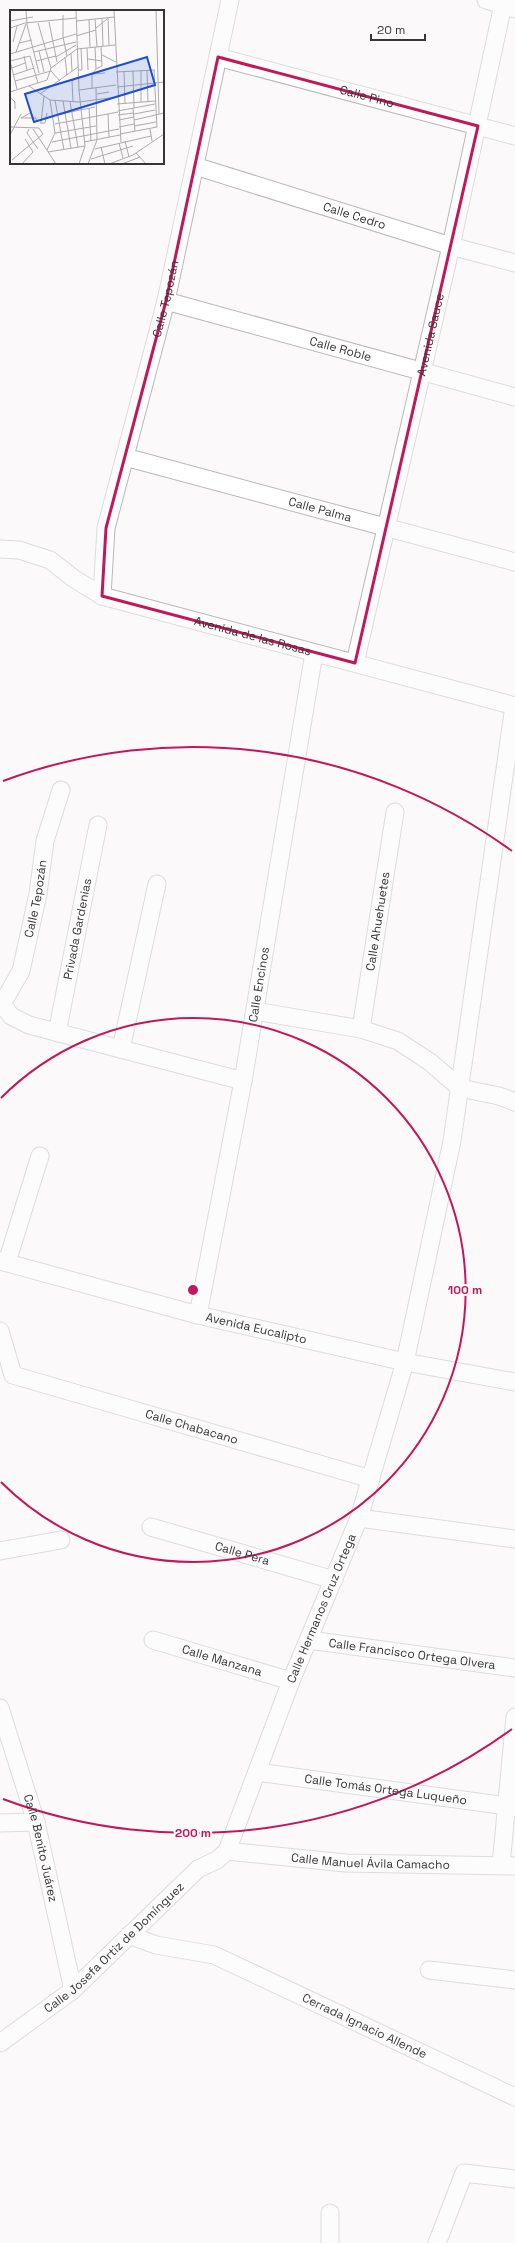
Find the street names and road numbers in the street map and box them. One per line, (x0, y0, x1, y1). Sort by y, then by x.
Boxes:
street label: Calle Pino (338, 82, 396, 111)
street label: Calle Cedro (321, 198, 388, 233)
street label: Calle Tepozán (149, 259, 182, 339)
street label: Avenida Sauce (413, 292, 448, 378)
street label: Calle Roble (308, 333, 373, 365)
street label: Calle Palma (287, 493, 354, 526)
street label: Avenida de las Rosas (193, 613, 313, 659)
street label: Calle Tepozán (21, 859, 50, 939)
street label: Calle Ahuehuetes (362, 871, 394, 972)
street label: Privada Gardenias (60, 877, 95, 981)
street label: Calle Encinos (245, 946, 273, 1023)
street label: Avenida Eucalipto (204, 1309, 308, 1347)
street label: Calle Chabacano (143, 1406, 240, 1448)
street label: Calle Hermanos Cruz Ortega (283, 1531, 360, 1685)
street label: Calle Pera (213, 1538, 272, 1569)
street label: Calle Francisco Ortega Olvera (328, 1635, 497, 1673)
street label: Calle Manzana (180, 1641, 264, 1680)
street label: Calle Tomás Ortega Luqueño (304, 1771, 468, 1808)
street label: Calle Benito Juárez (20, 1792, 61, 1904)
street label: Calle Manuel Ávila Camacho (290, 1850, 450, 1873)
street label: Calle Josefa Ortiz de Domínguez (41, 1879, 188, 2017)
street label: Cerrada Ignacio Allende (299, 1990, 429, 2062)

